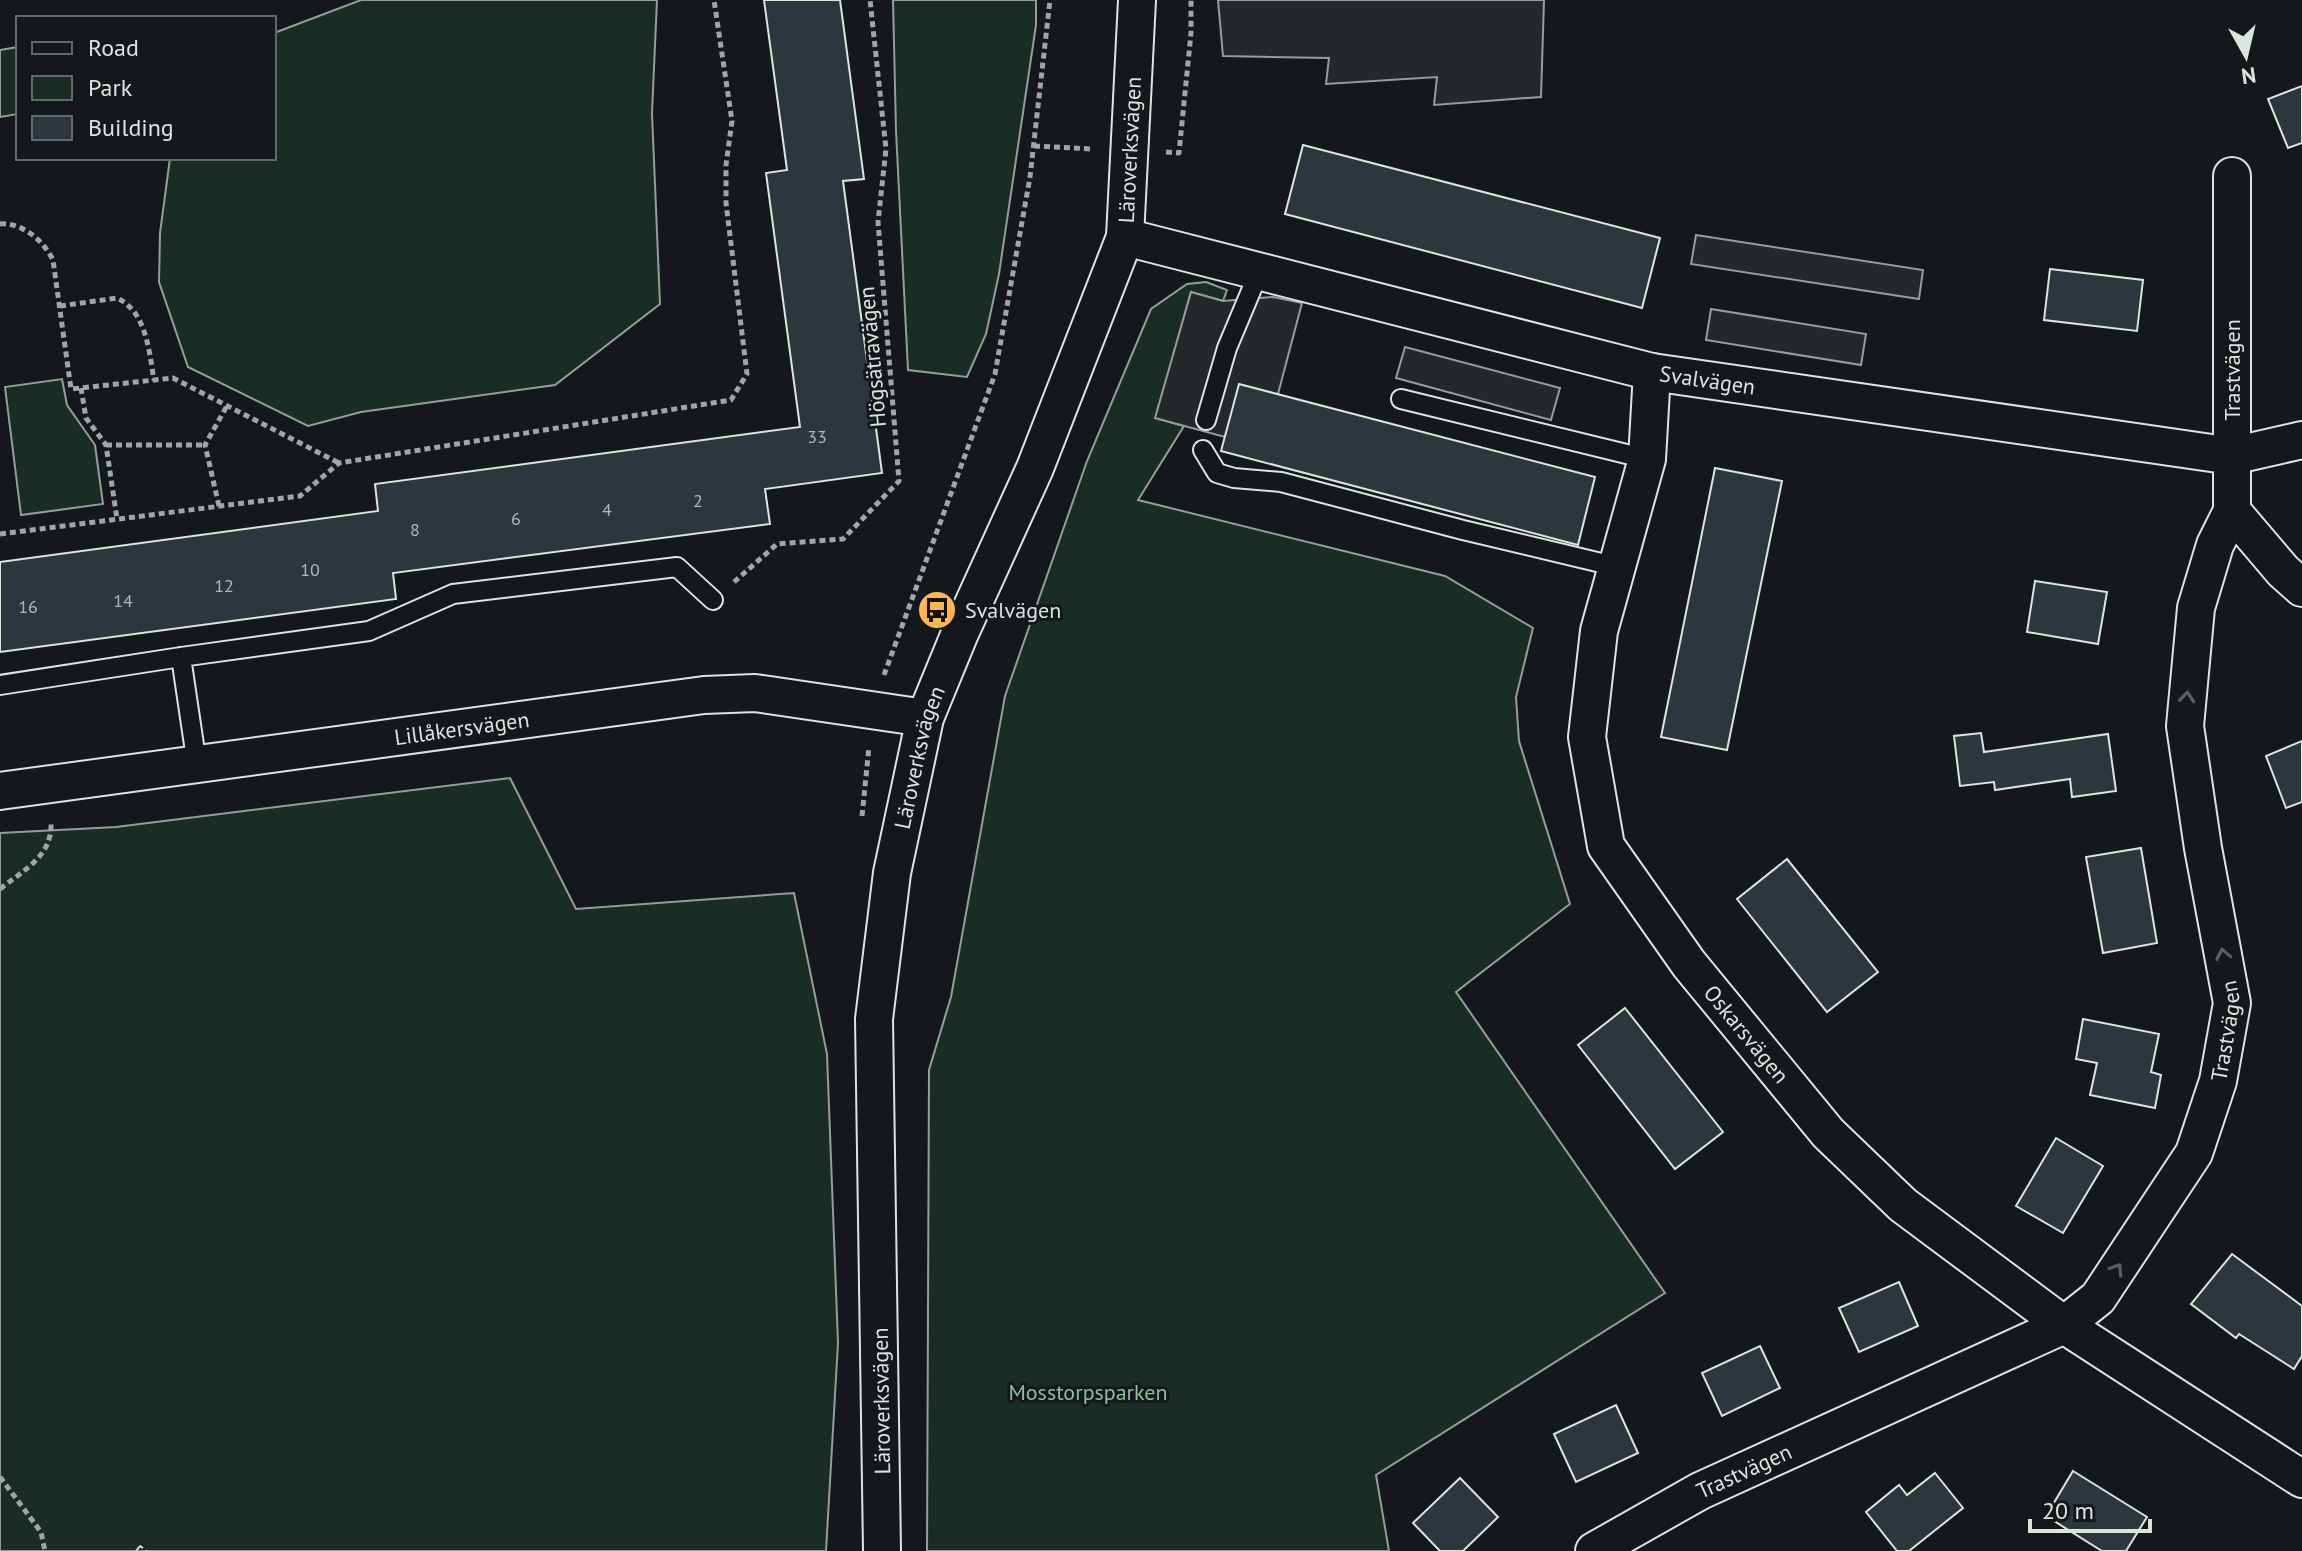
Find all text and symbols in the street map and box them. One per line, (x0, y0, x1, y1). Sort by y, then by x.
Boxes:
legend (16, 16, 276, 160)
north arrow (2206, 16, 2286, 96)
text: Road (88, 32, 139, 63)
text: N (2240, 61, 2258, 91)
text: Park (88, 72, 133, 103)
street label: Läroverksvägen (1112, 76, 1147, 224)
text: Building (88, 112, 174, 143)
street label: Högsätravägen (852, 286, 892, 428)
street label: Trastvägen (2218, 319, 2246, 421)
street label: Svalvägen (1658, 359, 1757, 401)
house number: 33 (807, 425, 827, 448)
house number: 2 (693, 489, 703, 512)
house number: 4 (602, 498, 612, 521)
house number: 6 (511, 507, 521, 530)
house number: 8 (410, 518, 420, 541)
house number: 10 (300, 558, 320, 581)
house number: 12 (214, 574, 234, 597)
house number: 14 (113, 589, 133, 612)
bus stop icon: Svalvägen (916, 589, 958, 631)
house number: 16 (18, 595, 38, 618)
place label: Svalvägen (965, 596, 1061, 624)
street label: Läroverksvägen (888, 681, 951, 831)
one-way arrow (2179, 690, 2196, 703)
street label: Lillåkersvägen (393, 705, 531, 751)
one-way arrow (2215, 947, 2232, 961)
street label: Trastvägen (2204, 978, 2246, 1083)
street label: Oskarsvägen (1698, 979, 1795, 1089)
one-way arrow (2108, 1263, 2123, 1278)
street label: Läroverksvägen (866, 1327, 896, 1475)
park label: Mosstorpsparken (1008, 1378, 1168, 1406)
street label: Trastvägen (1692, 1437, 1796, 1505)
scale bar (2030, 1483, 2150, 1533)
text: 20 m (2042, 1495, 2094, 1526)

